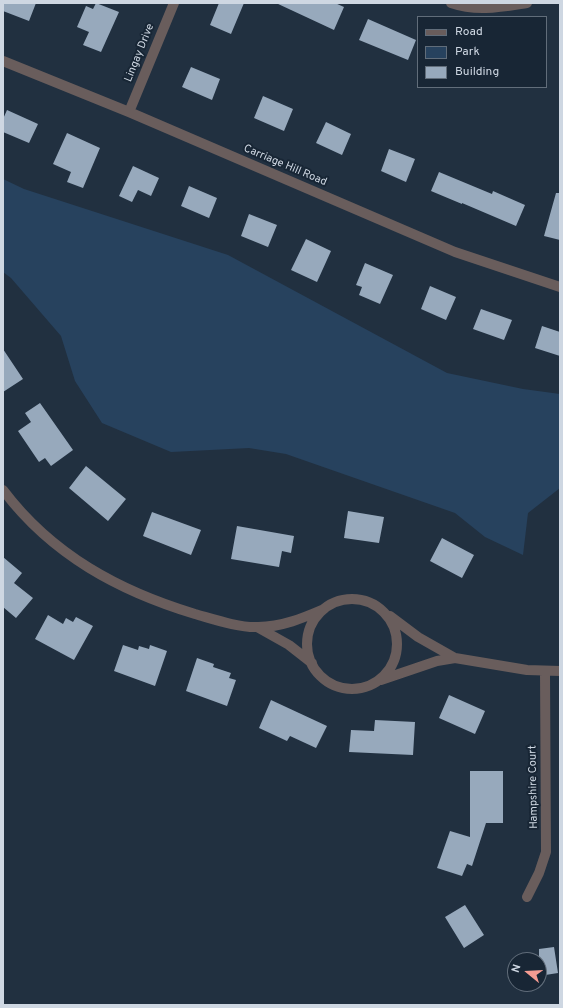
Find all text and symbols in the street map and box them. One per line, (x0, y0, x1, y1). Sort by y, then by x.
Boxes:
legend (417, 16, 547, 88)
street label: Lingay Drive (122, 22, 158, 84)
text: Road (455, 24, 483, 40)
text: Park (455, 44, 480, 60)
text: Building (455, 64, 499, 80)
street label: Carriage Hill Road (241, 143, 329, 189)
street label: Hampshire Court (527, 745, 541, 829)
north arrow (507, 952, 547, 992)
text: N (509, 963, 524, 975)

